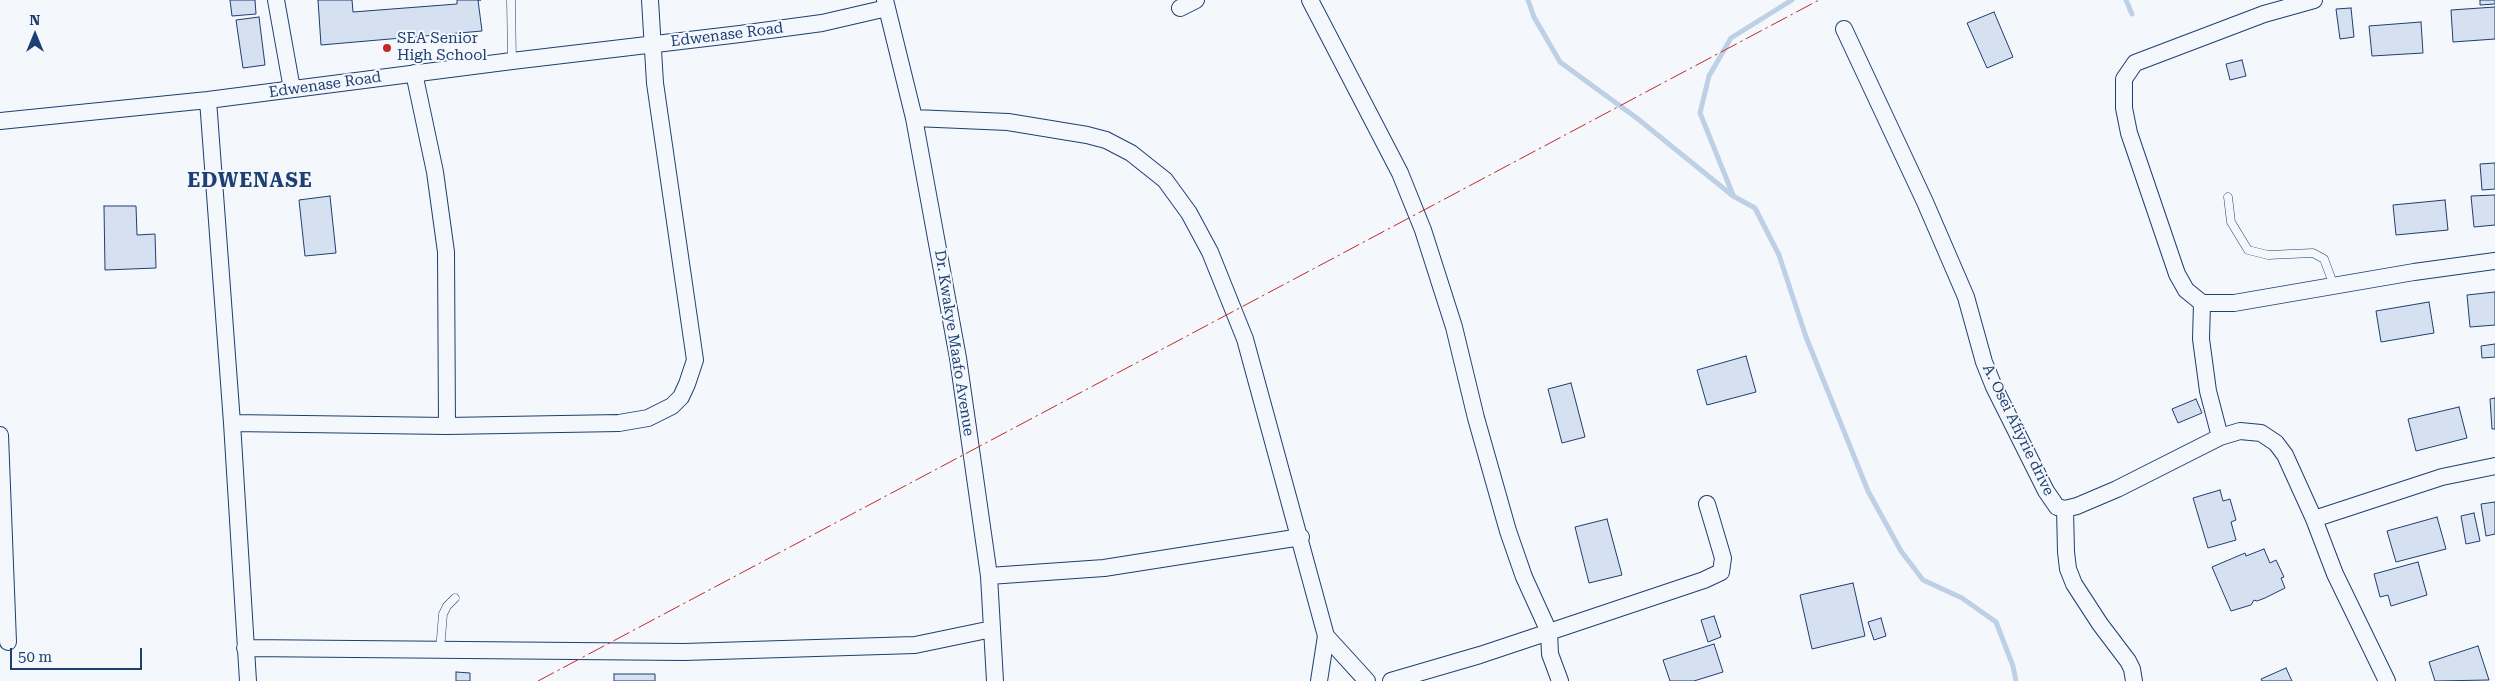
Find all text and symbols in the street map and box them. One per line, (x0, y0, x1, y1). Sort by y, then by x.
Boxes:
north arrow (10, 10, 60, 60)
text: N (30, 12, 40, 28)
street label: Edwenase Road (670, 19, 784, 51)
place label: SEA Senior High School (397, 30, 487, 65)
marker: SEA Senior High School (381, 42, 393, 54)
street label: Edwenase Road (268, 68, 382, 102)
district label: EDWENASE (186, 169, 314, 193)
street label: Dr. Kwakye Maafo Avenue (930, 249, 978, 437)
street label: A. Osei Afiyrie drive (1978, 361, 2058, 499)
scale bar (12, 638, 145, 670)
text: 50 m (18, 648, 52, 666)

